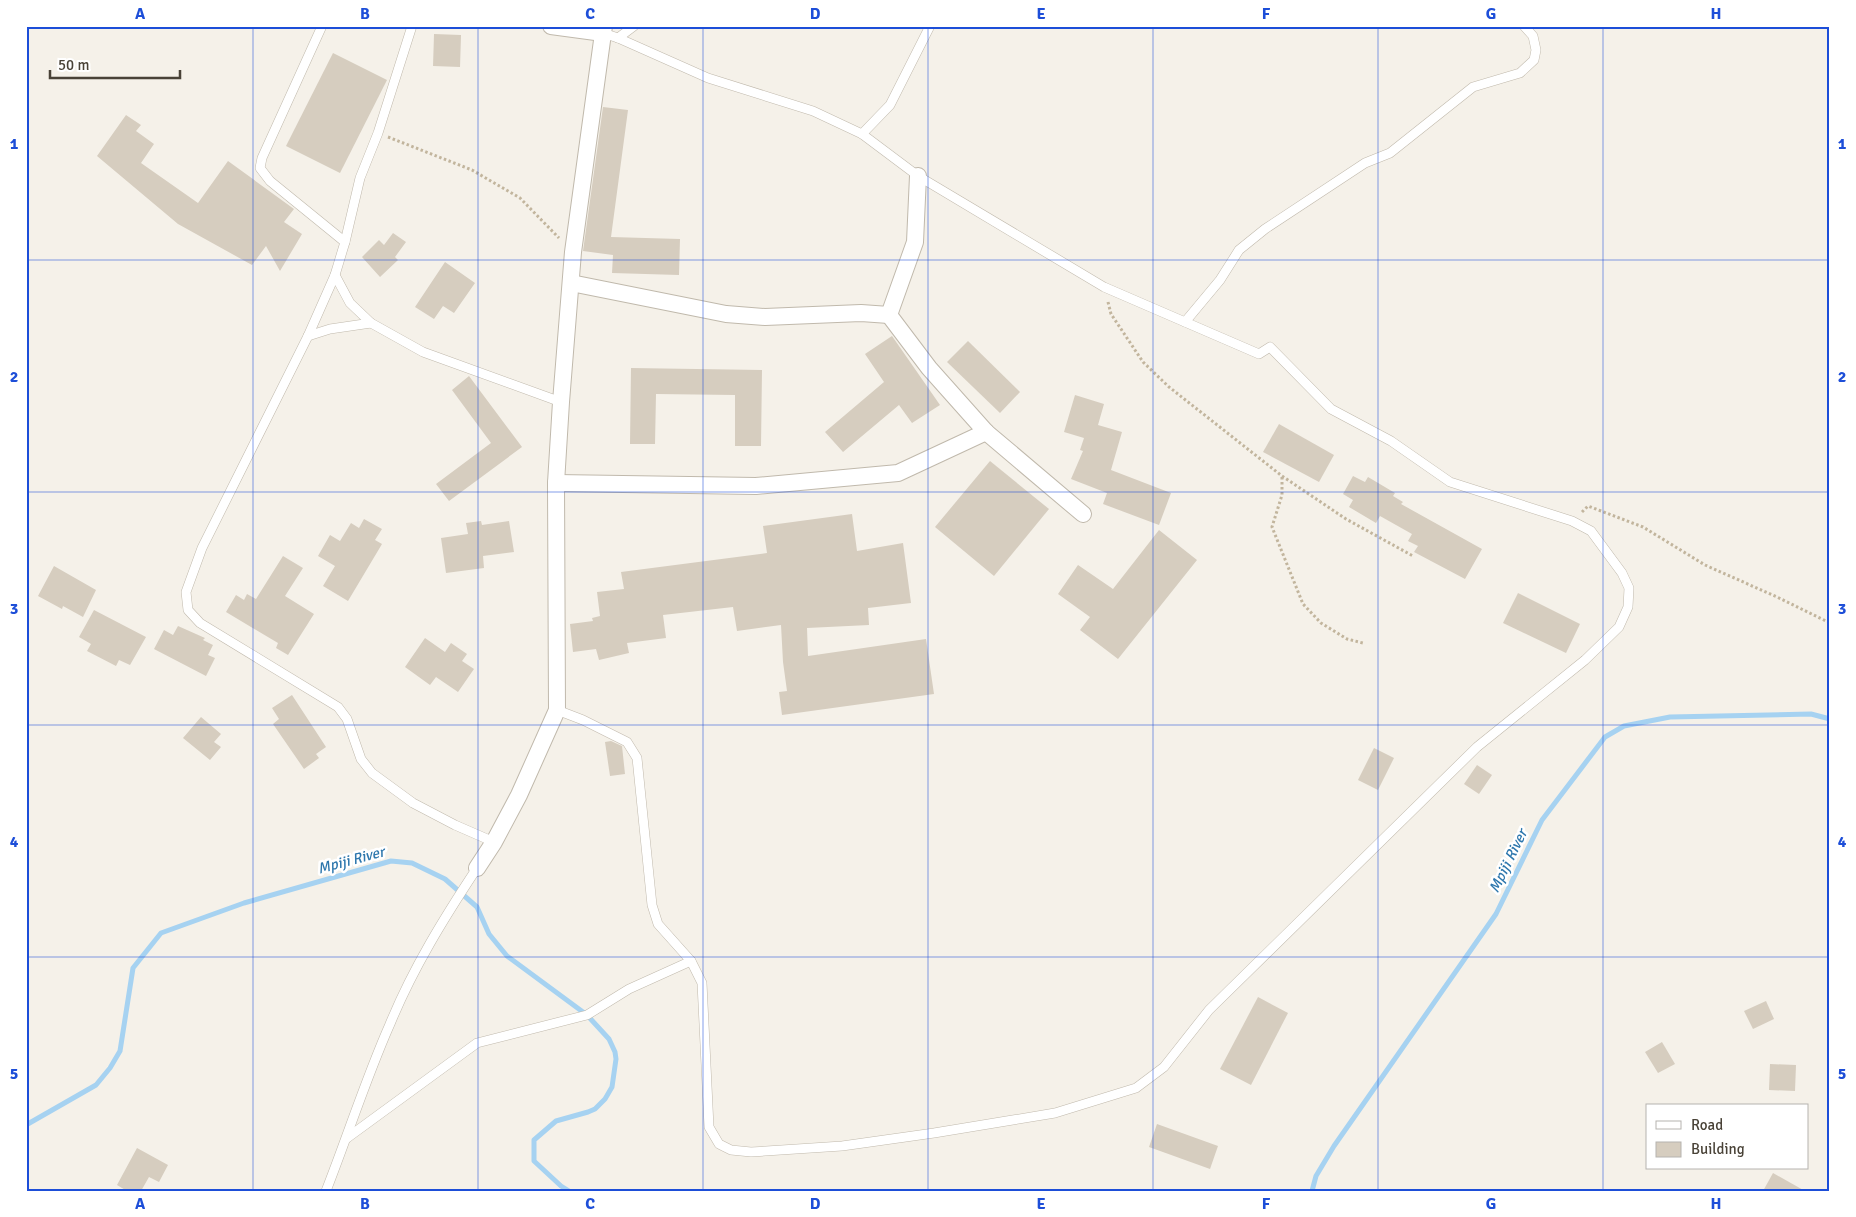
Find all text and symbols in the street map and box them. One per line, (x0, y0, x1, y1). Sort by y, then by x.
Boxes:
text: A (135, 4, 146, 24)
text: B (360, 4, 370, 24)
text: C (585, 4, 595, 24)
text: D (810, 4, 821, 24)
text: E (1036, 4, 1046, 24)
text: F (1262, 4, 1271, 24)
text: G (1486, 4, 1496, 24)
text: H (1711, 4, 1721, 24)
scale bar (50, 48, 180, 80)
text: 50 m (58, 56, 89, 74)
text: 1 (10, 134, 19, 154)
text: 1 (1838, 134, 1847, 154)
text: 2 (10, 367, 18, 387)
text: 2 (1838, 367, 1846, 387)
text: 3 (10, 599, 18, 619)
text: 3 (1838, 599, 1846, 619)
water label: Mpiji River (1485, 824, 1532, 896)
text: 4 (10, 832, 19, 852)
text: 4 (1838, 832, 1847, 852)
water label: Mpiji River (316, 842, 389, 878)
text: 5 (10, 1064, 18, 1084)
text: 5 (1838, 1064, 1846, 1084)
legend (1646, 1104, 1808, 1170)
text: Road (1691, 1116, 1723, 1134)
text: Building (1691, 1140, 1745, 1158)
text: A (135, 1194, 146, 1214)
text: B (360, 1194, 370, 1214)
text: C (585, 1194, 595, 1214)
text: D (810, 1194, 821, 1214)
text: E (1036, 1194, 1046, 1214)
text: F (1262, 1194, 1271, 1214)
text: G (1486, 1194, 1496, 1214)
text: H (1711, 1194, 1721, 1214)

